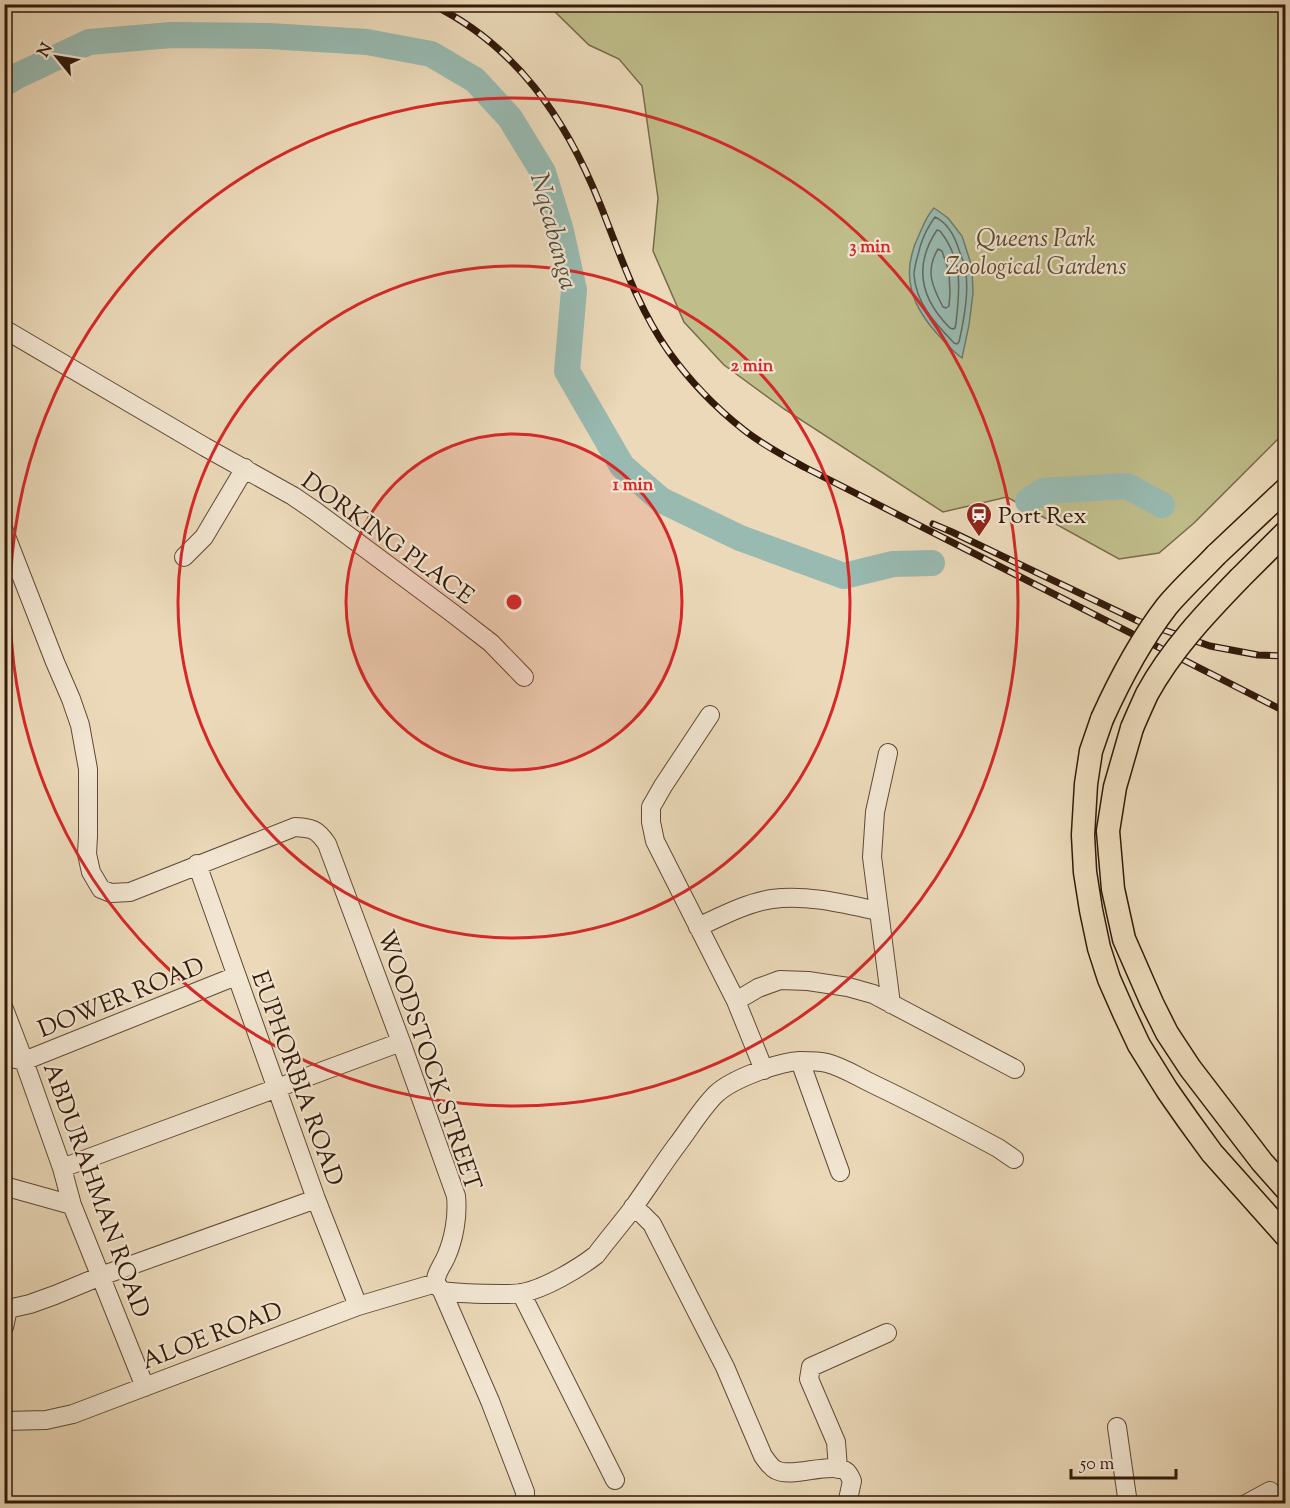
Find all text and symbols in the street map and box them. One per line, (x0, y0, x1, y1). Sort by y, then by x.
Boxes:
north arrow (27, 27, 87, 87)
text: N (33, 39, 59, 62)
water label: Nqcabanga (519, 169, 586, 294)
park label: Queens Park Zoological Gardens (946, 223, 1126, 285)
text: 3 min (849, 235, 891, 261)
text: 2 min (731, 354, 774, 380)
street label: DORKING PLACE (293, 465, 481, 614)
text: 1 min (613, 473, 654, 499)
station icon: Port Rex (964, 500, 994, 538)
place label: Port Rex (998, 500, 1087, 534)
centre of rings (504, 592, 524, 612)
street label: WOODSTOCK STREET (367, 926, 489, 1196)
street label: DOWER ROAD (33, 950, 210, 1048)
street label: EUPHORBIA ROAD (241, 967, 351, 1191)
street label: ABDURAHMAN ROAD (33, 1058, 157, 1323)
street label: ALOE ROAD (137, 1294, 288, 1379)
scale bar (1071, 1442, 1176, 1480)
text: 50 m (1079, 1452, 1115, 1478)

